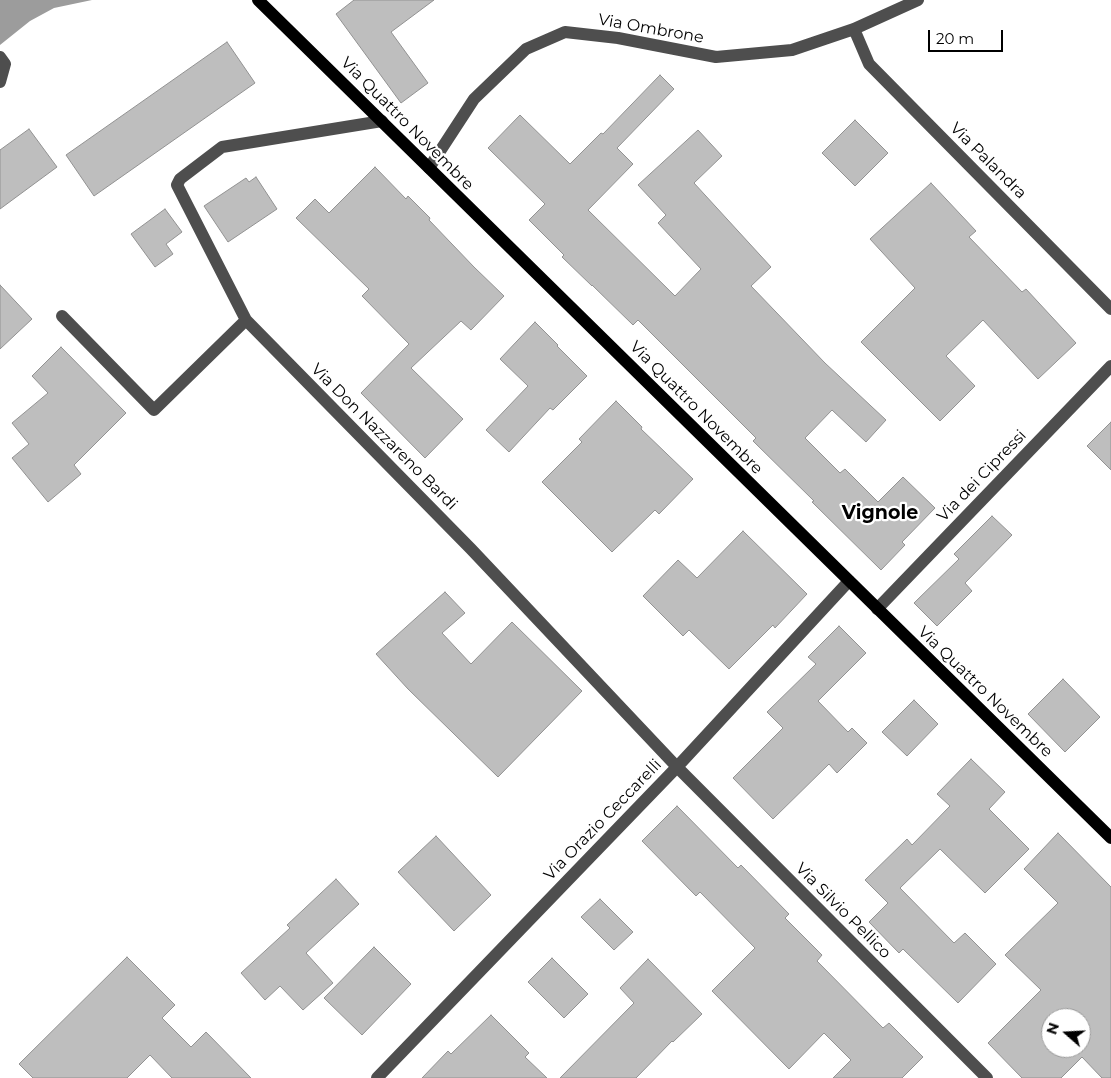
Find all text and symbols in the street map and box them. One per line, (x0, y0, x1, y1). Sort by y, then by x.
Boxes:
street label: Via Ombrone (597, 10, 705, 48)
scale bar (931, 20, 1006, 52)
text: 20 m (936, 29, 974, 48)
street label: Via Quattro Novembre (336, 53, 478, 195)
street label: Via Palandra (946, 119, 1030, 203)
street label: Via Quattro Novembre (625, 337, 767, 479)
street label: Via Don Nazzareno Bardi (307, 360, 461, 514)
street label: Via dei Cipressi (933, 426, 1031, 526)
district label: Vignole (842, 502, 918, 524)
street label: Via Quattro Novembre (914, 622, 1056, 762)
street label: Via Orazio Ceccarelli (540, 755, 666, 885)
street label: Via Silvio Pellico (791, 859, 895, 963)
north arrow (1041, 1008, 1091, 1058)
text: N (1042, 1020, 1063, 1037)

